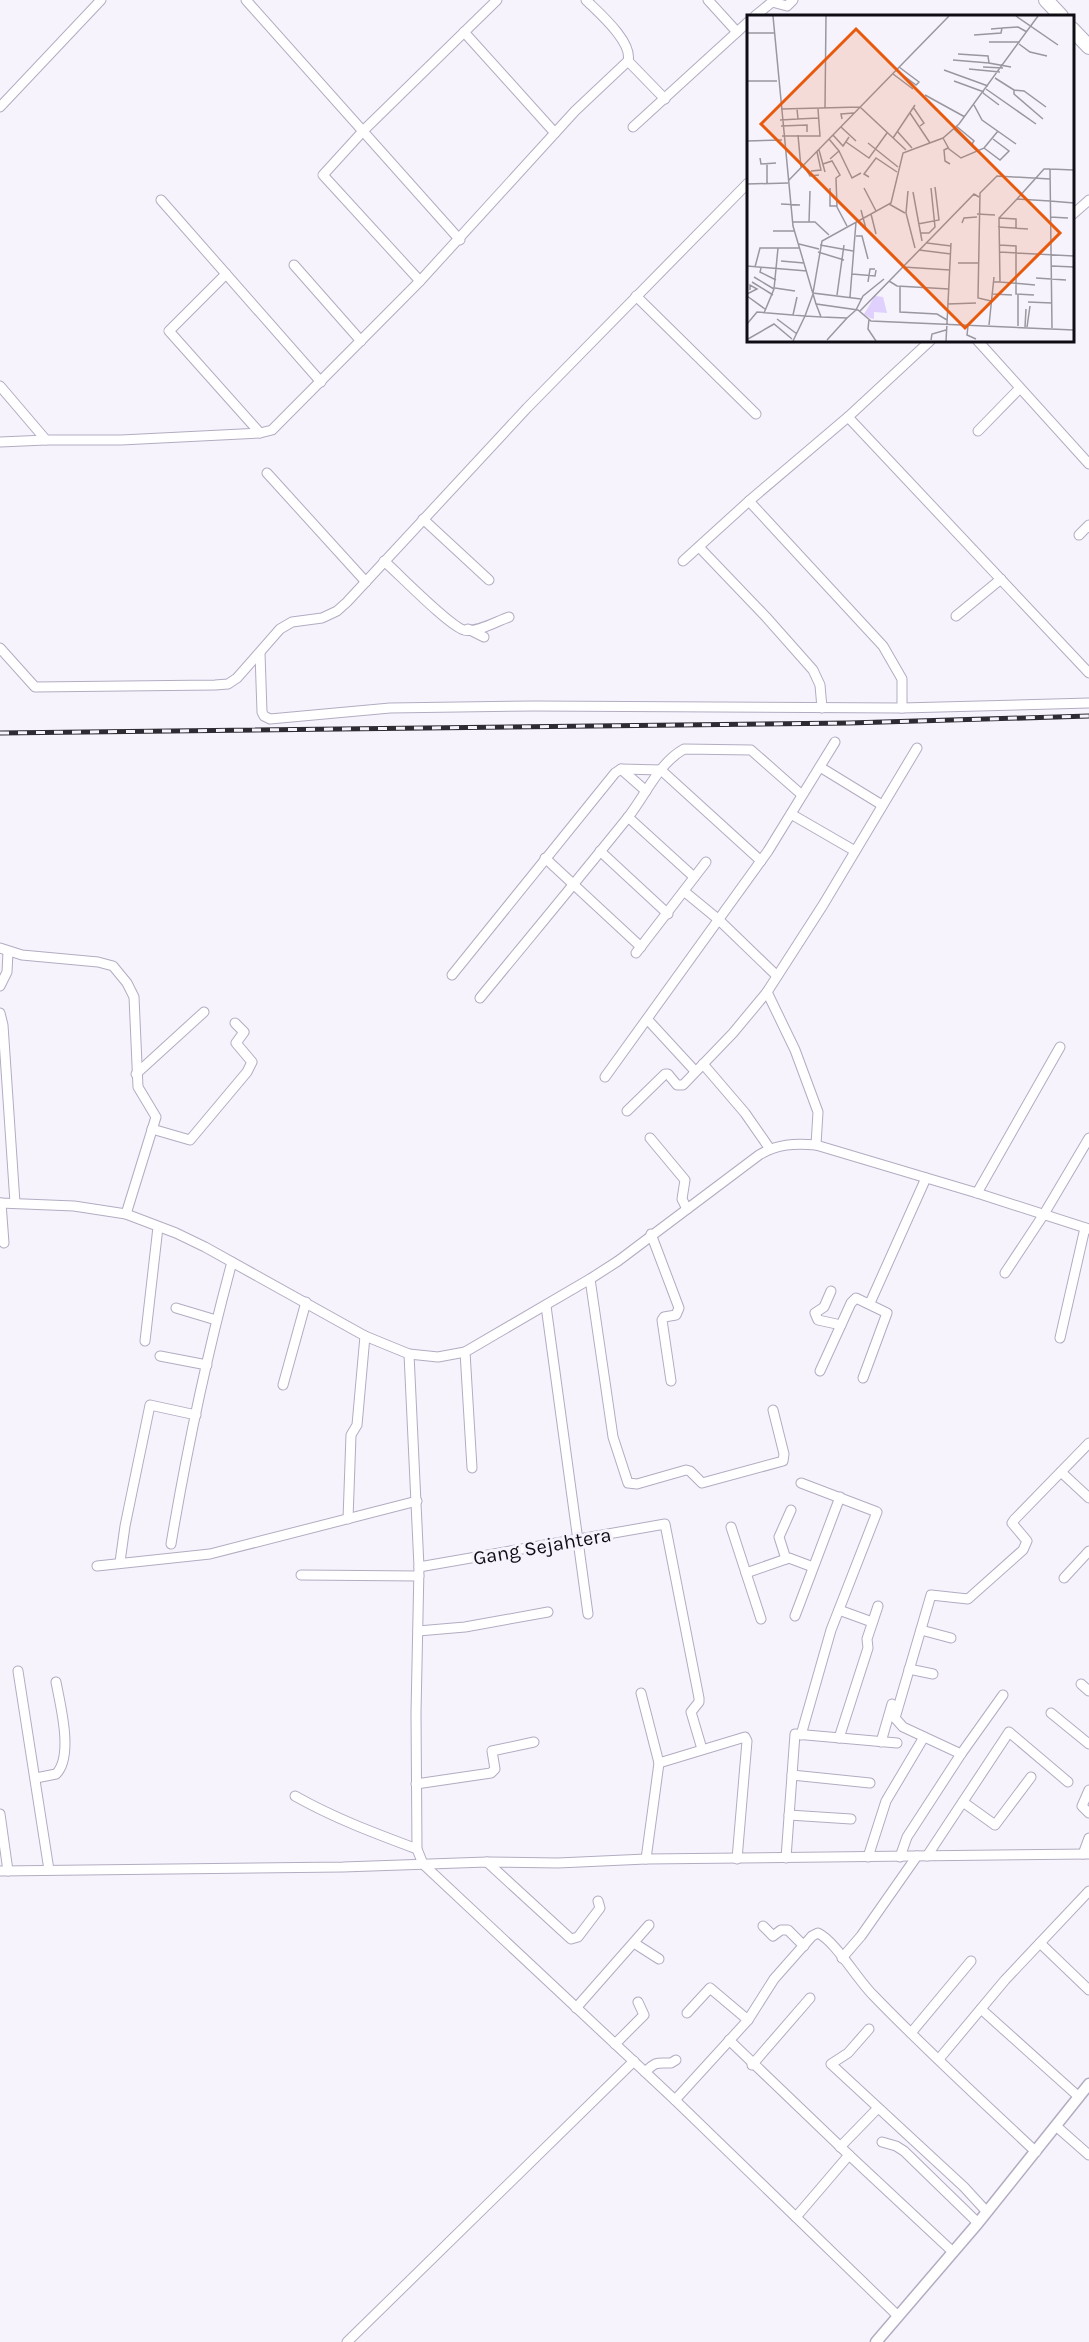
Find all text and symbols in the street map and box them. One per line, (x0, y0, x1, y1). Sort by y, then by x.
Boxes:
inset map (747, 15, 1074, 342)
street label: Gang Sejahtera (471, 1523, 613, 1570)

